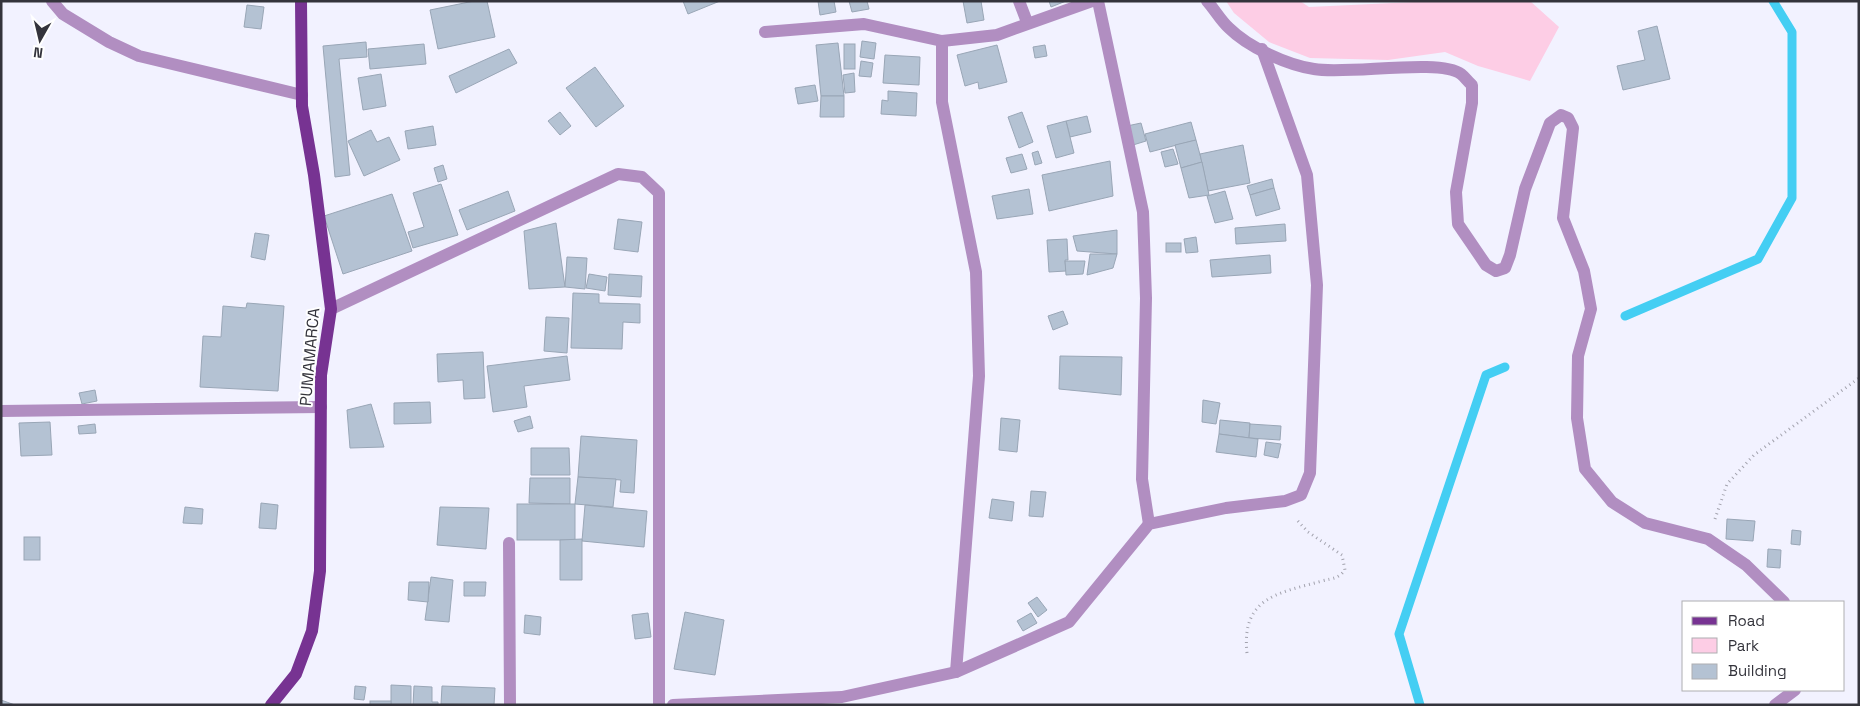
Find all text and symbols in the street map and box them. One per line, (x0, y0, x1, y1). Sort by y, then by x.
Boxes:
north arrow (15, 15, 65, 65)
text: N (32, 43, 44, 62)
street label: PUMAMARCA (295, 307, 324, 407)
legend (1682, 601, 1845, 691)
text: Road (1728, 611, 1765, 630)
text: Park (1728, 636, 1759, 655)
text: Building (1728, 661, 1787, 680)

